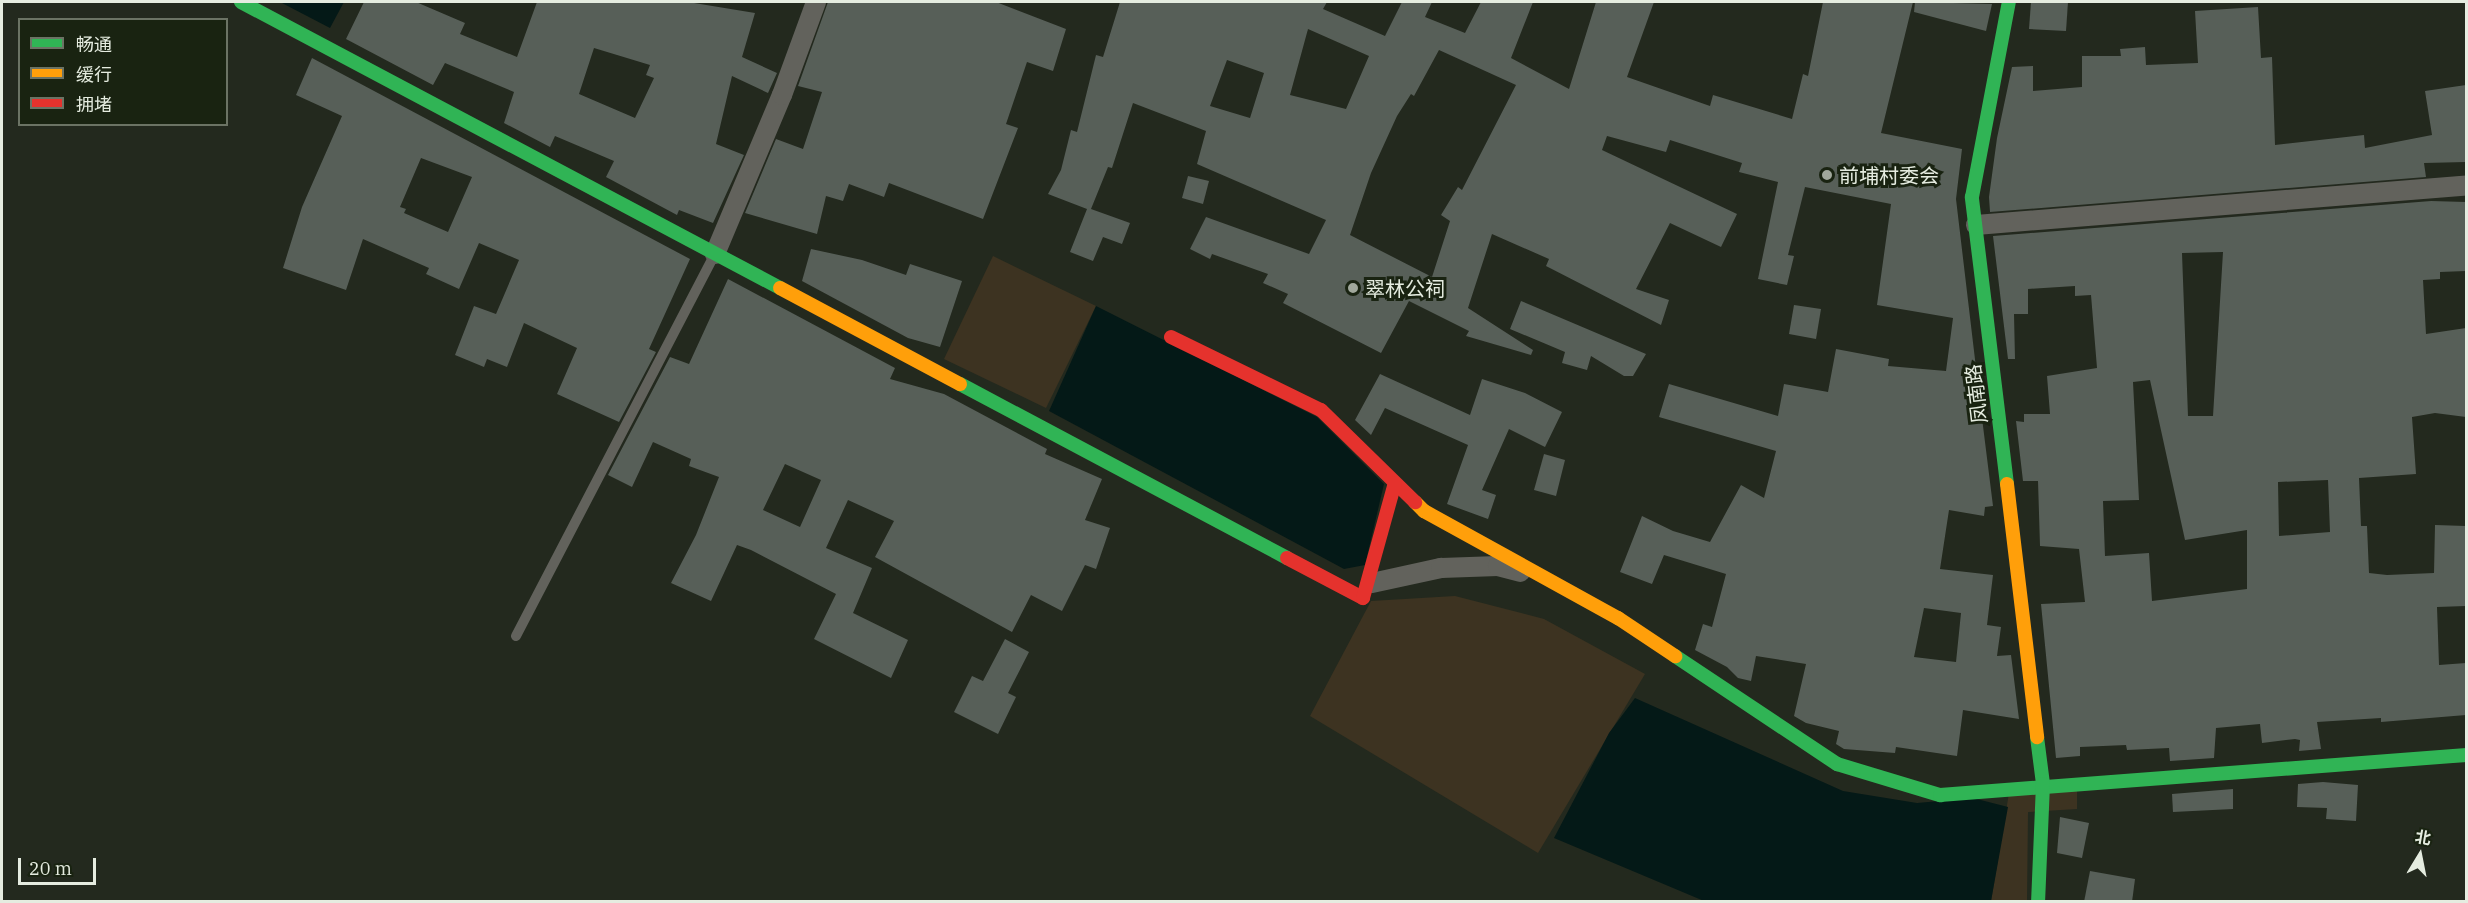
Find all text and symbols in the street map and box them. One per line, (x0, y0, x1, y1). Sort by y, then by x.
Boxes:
legend (18, 18, 228, 126)
text: 畅通 (76, 33, 112, 56)
text: 缓行 (76, 63, 112, 86)
text: 拥堵 (76, 93, 112, 116)
place label: 前埔村委会 (1839, 163, 1939, 187)
marker: 前埔村委会 (1820, 168, 1834, 182)
place label: 翠林公祠 (1365, 276, 1445, 300)
marker: 翠林公祠 (1346, 281, 1360, 295)
street label: 凤南路 (1960, 363, 1992, 425)
north arrow (2390, 825, 2450, 885)
text: 北 (2413, 826, 2433, 849)
scale bar (21, 846, 99, 884)
text: 20 m (29, 857, 72, 880)

